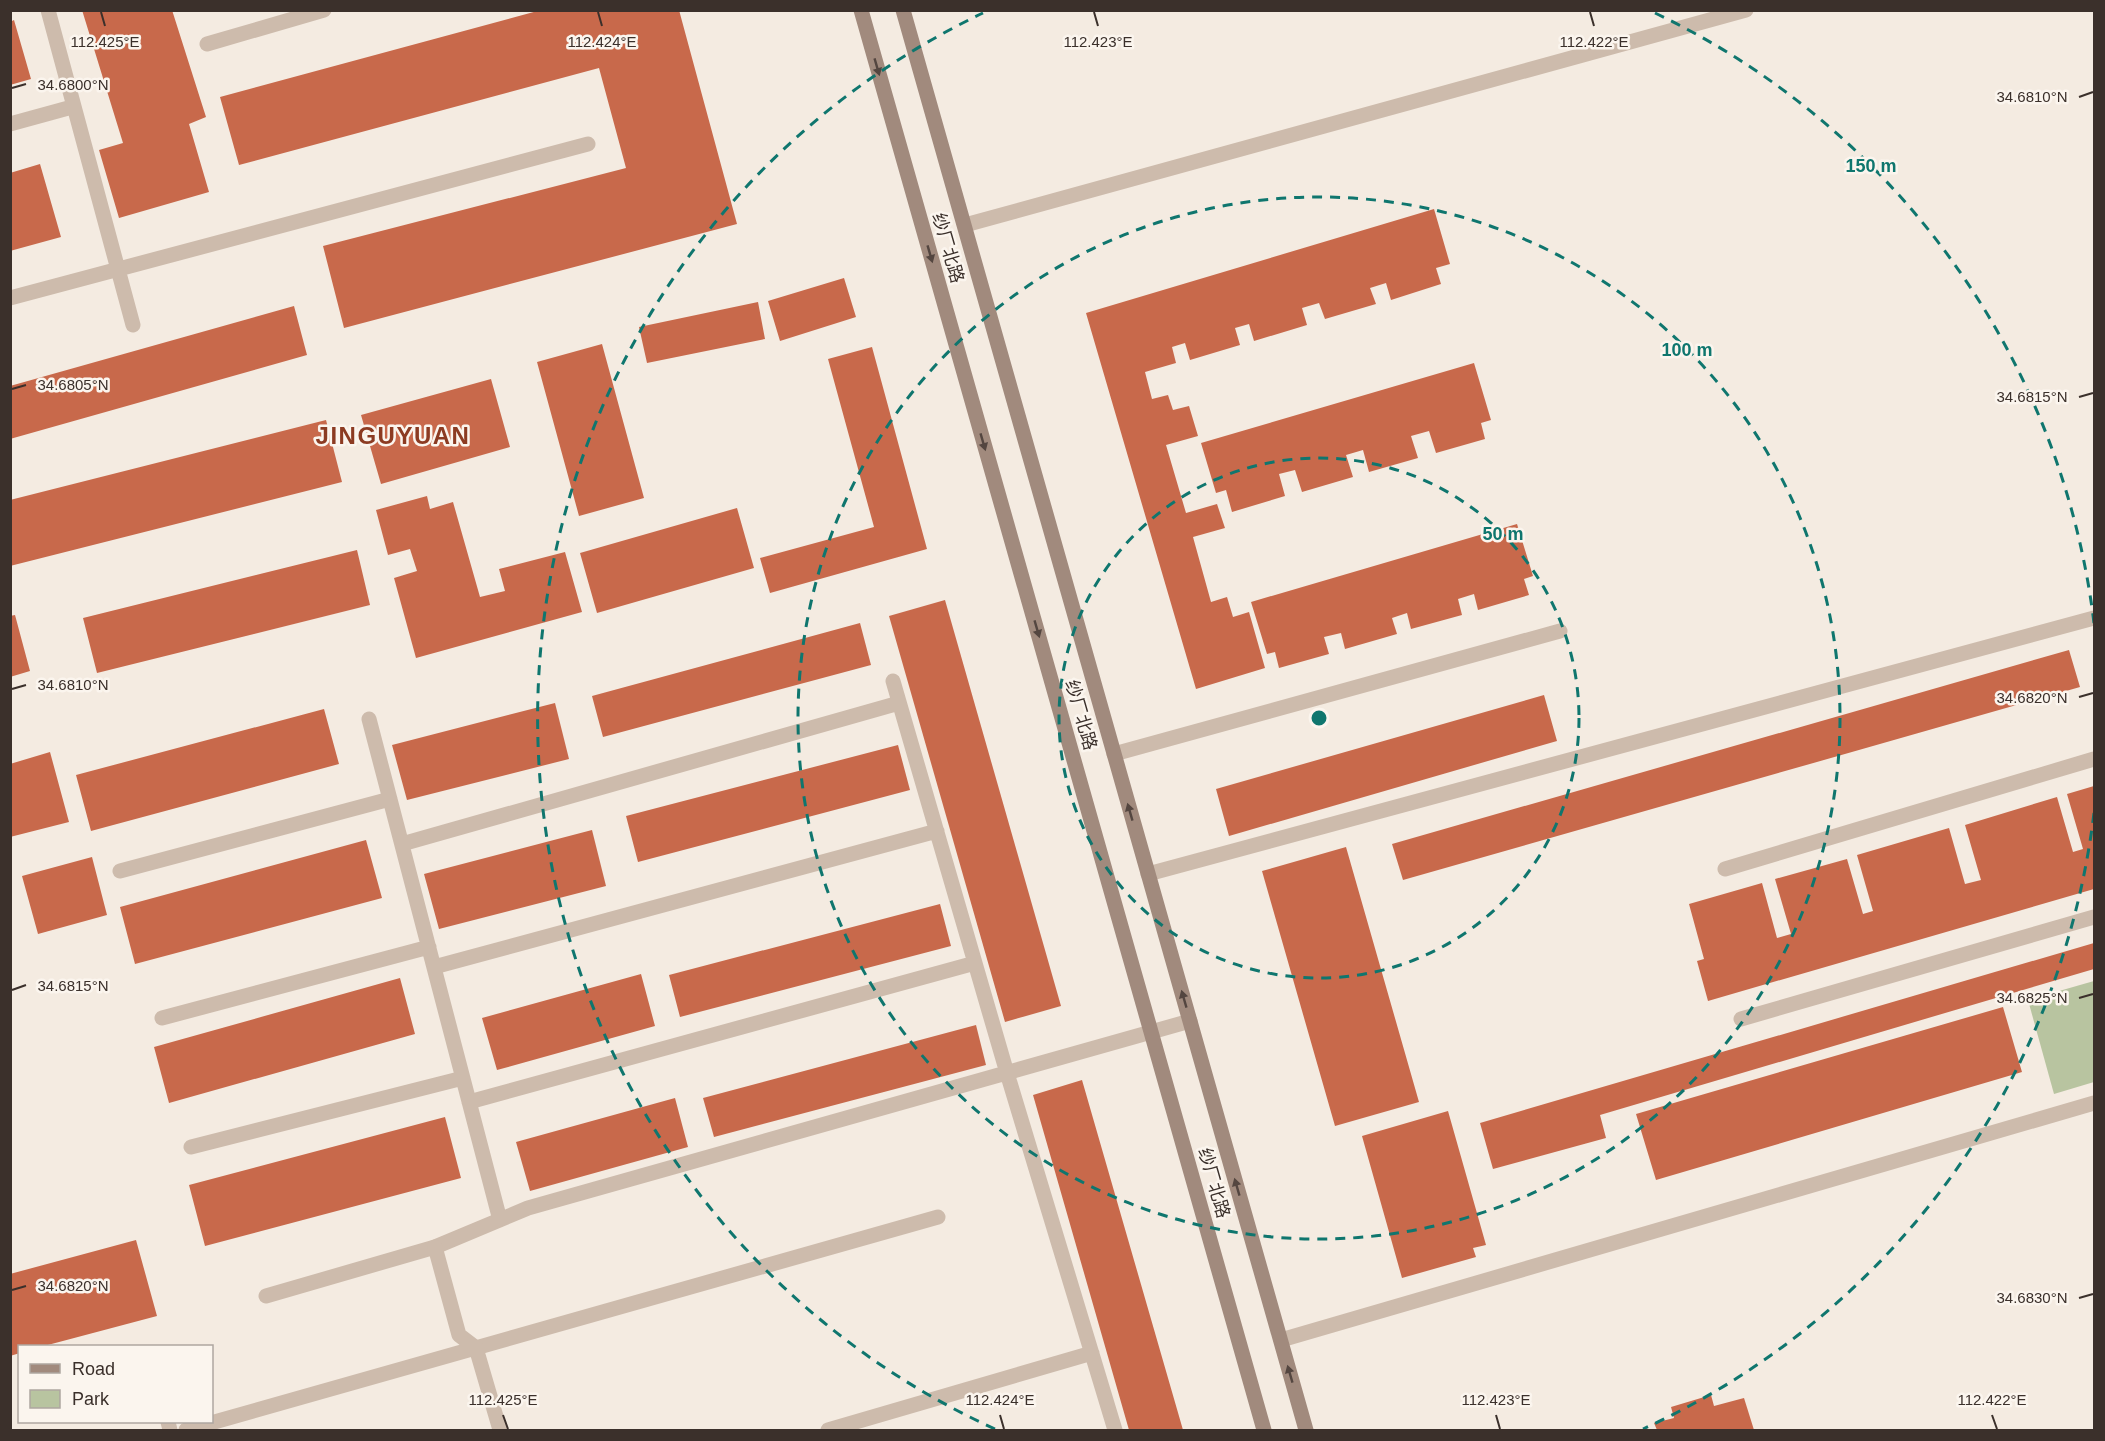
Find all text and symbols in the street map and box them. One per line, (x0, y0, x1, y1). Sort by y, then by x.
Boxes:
text: 112.425°E (70, 33, 140, 50)
text: 112.424°E (567, 33, 637, 50)
text: 112.423°E (1063, 33, 1133, 50)
text: 112.422°E (1559, 33, 1629, 50)
one-way arrow (872, 58, 882, 76)
text: 34.6800°N (37, 76, 109, 93)
text: 34.6810°N (1996, 88, 2068, 105)
text: 150 m (1845, 156, 1897, 176)
street label: 纱厂北路 (928, 211, 968, 285)
one-way arrow (926, 245, 935, 263)
text: 100 m (1661, 340, 1713, 360)
text: 34.6805°N (37, 376, 109, 393)
text: 34.6815°N (1996, 388, 2068, 405)
district label: JINGUYUAN (316, 422, 470, 449)
one-way arrow (979, 433, 988, 451)
text: 50 m (1482, 524, 1524, 544)
one-way arrow (1032, 620, 1042, 639)
text: 34.6810°N (37, 676, 109, 693)
street label: 纱厂北路 (1061, 678, 1101, 752)
text: 34.6820°N (1996, 689, 2068, 706)
centre of rings (1309, 708, 1329, 728)
one-way arrow (1125, 802, 1135, 821)
text: 34.6815°N (37, 977, 109, 994)
text: 34.6825°N (1996, 989, 2068, 1006)
one-way arrow (1178, 990, 1188, 1008)
street label: 纱厂北路 (1194, 1146, 1234, 1220)
one-way arrow (1232, 1178, 1241, 1196)
text: 34.6820°N (37, 1277, 109, 1294)
text: 34.6830°N (1996, 1289, 2068, 1306)
legend (18, 1345, 213, 1423)
text: Road (72, 1359, 115, 1379)
one-way arrow (1285, 1365, 1295, 1383)
text: Park (72, 1389, 110, 1409)
text: 112.425°E (468, 1391, 538, 1408)
text: 112.424°E (965, 1391, 1035, 1408)
text: 112.423°E (1461, 1391, 1531, 1408)
text: 112.422°E (1957, 1391, 2027, 1408)

